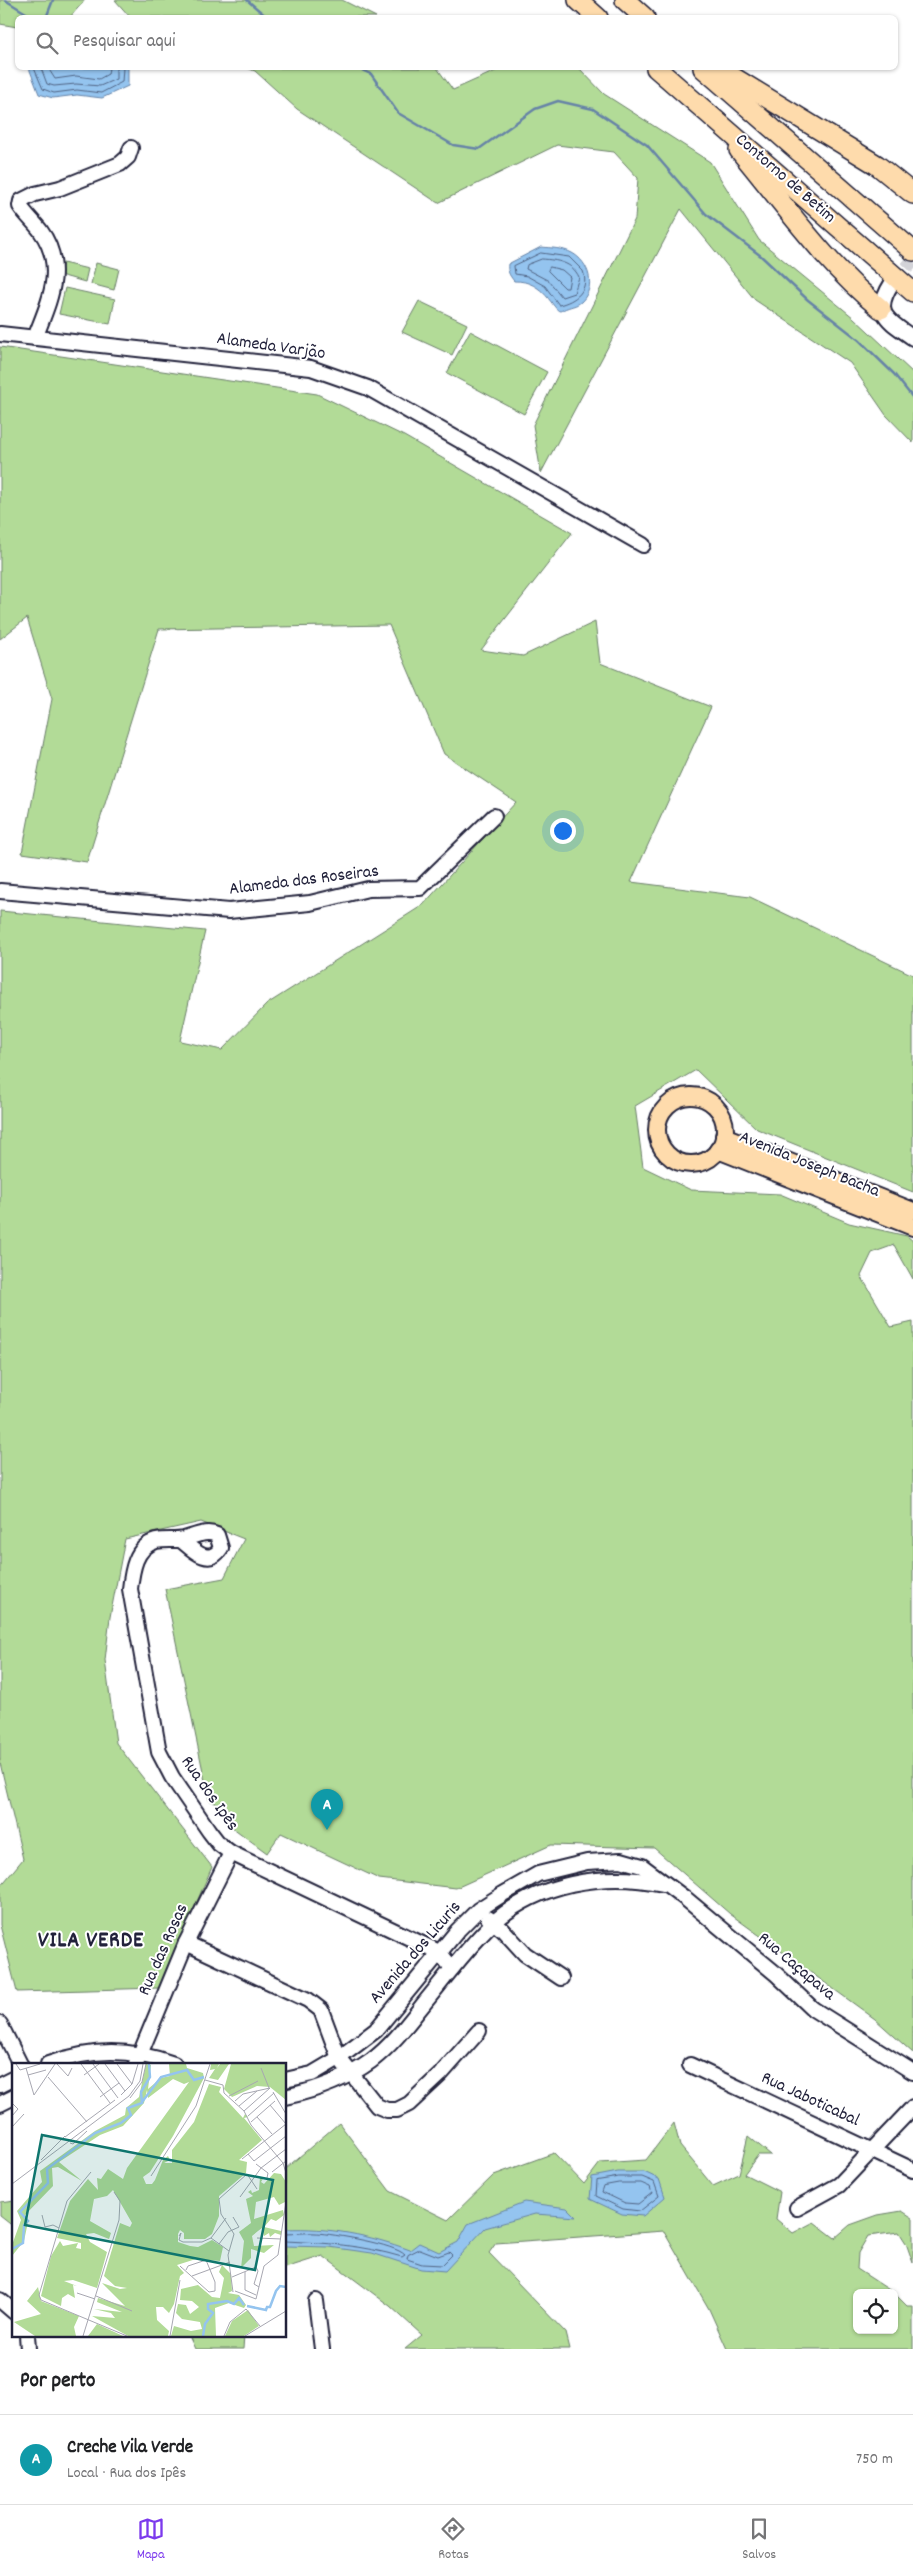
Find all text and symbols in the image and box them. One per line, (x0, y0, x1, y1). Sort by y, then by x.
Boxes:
search box (15, 15, 898, 70)
icon: search (33, 29, 61, 57)
text: Pesquisar aqui (73, 29, 175, 56)
street label: Contorno de Betim (729, 128, 841, 230)
street label: Alameda Varjão (215, 327, 327, 367)
your location (550, 818, 576, 844)
street label: Alameda das Roseiras (228, 859, 380, 903)
street label: Avenida Joseph Bacha (735, 1125, 883, 1205)
street label: Rua dos Ipês (174, 1751, 244, 1837)
pin: A (311, 1789, 343, 1830)
street label: Avenida dos Licuris (364, 1896, 468, 2010)
street label: Rua das Rosas (133, 1900, 195, 2000)
district label: VILA VERDE (38, 1926, 144, 1957)
street label: Rua Caçapava (752, 1927, 841, 2007)
inset map (12, 2063, 286, 2336)
street label: Rua Jaboticabal (757, 2066, 864, 2134)
map controls (853, 2289, 898, 2334)
button: locate (853, 2289, 898, 2334)
text: Por perto (20, 2367, 95, 2397)
text: Creche Vila Verde (67, 2435, 193, 2462)
text: A (32, 2448, 40, 2471)
text: 750 m (856, 2448, 893, 2471)
text: Local · Rua dos Ipês (67, 2462, 186, 2485)
tab: Mapa (137, 2515, 165, 2565)
tab: Rotas (438, 2515, 469, 2565)
tab: Salvos (742, 2515, 776, 2565)

